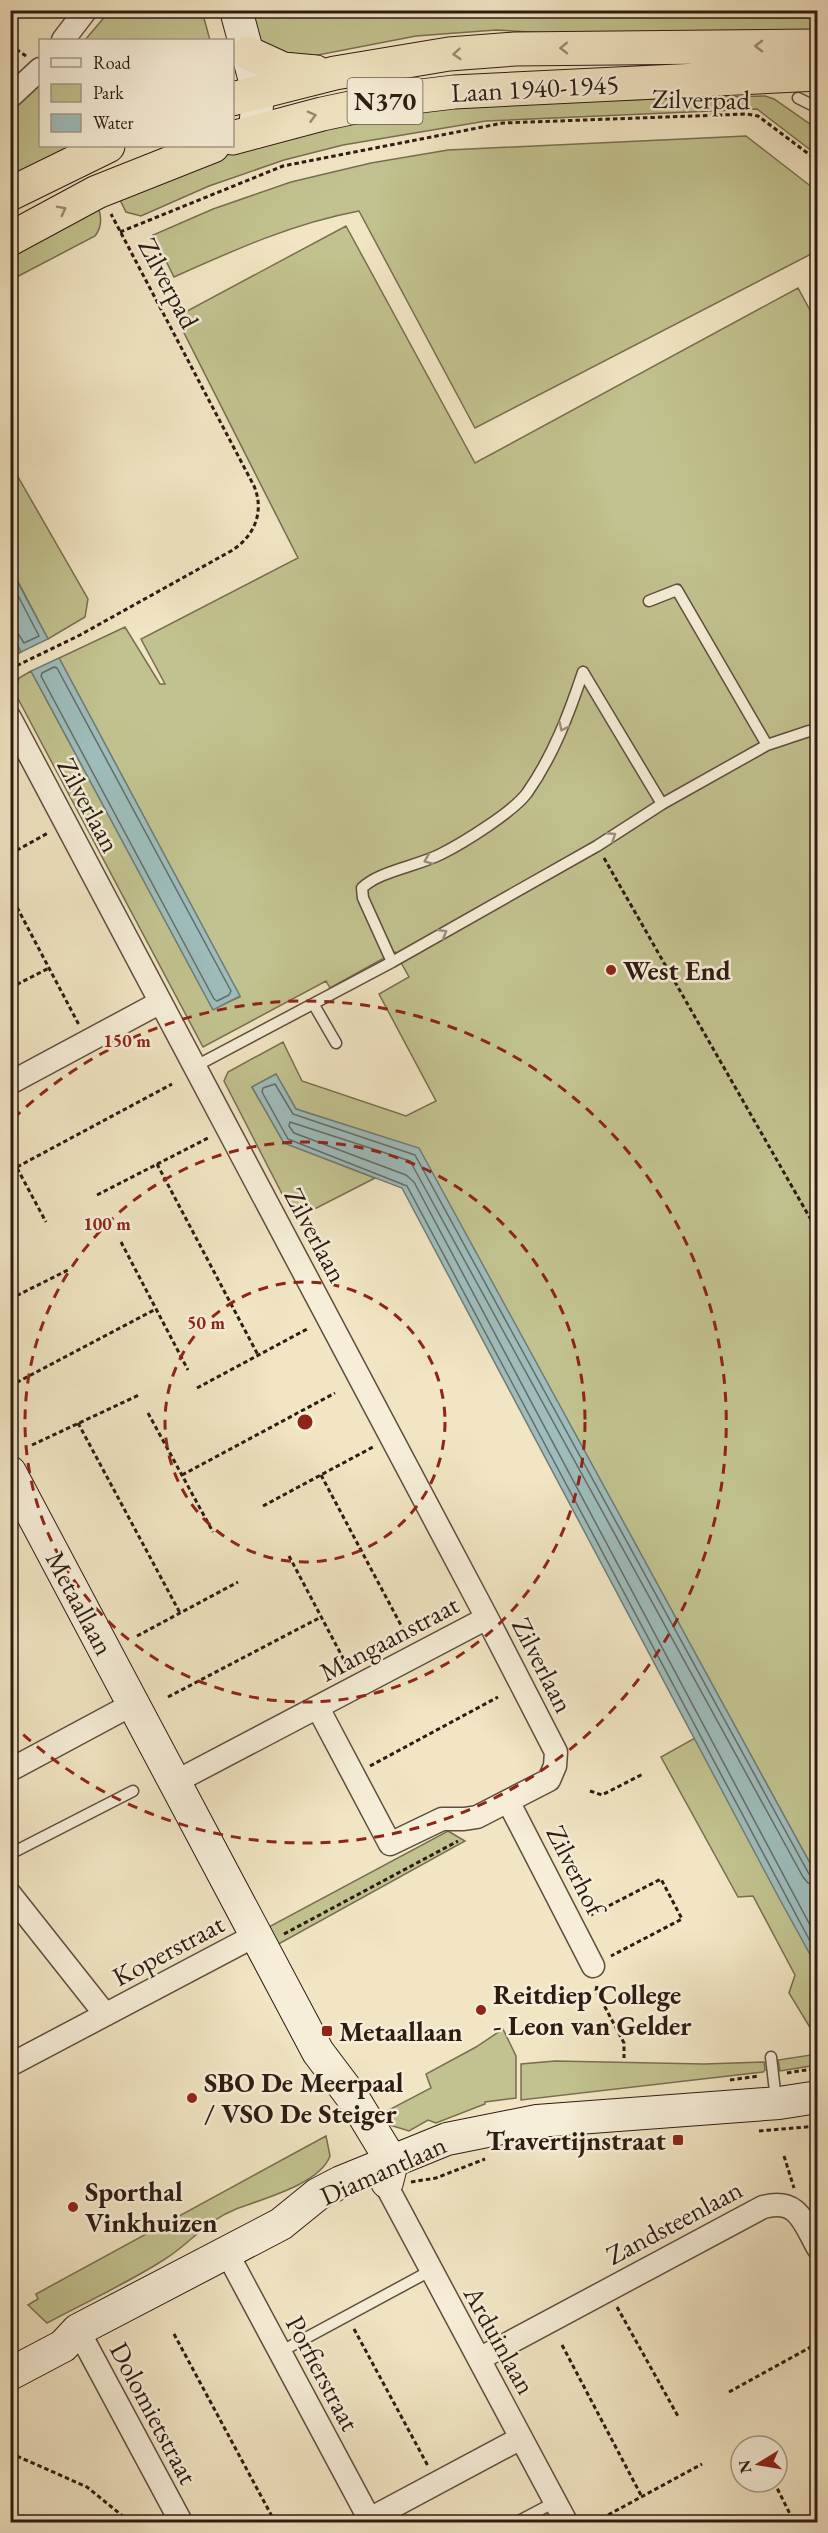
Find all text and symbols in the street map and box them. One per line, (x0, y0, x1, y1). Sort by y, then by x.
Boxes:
legend (39, 39, 234, 147)
one-way arrow (755, 40, 764, 52)
one-way arrow (560, 42, 569, 55)
one-way arrow (452, 47, 461, 60)
text: Road (93, 51, 132, 74)
street label: Laan 1940-1945 (450, 66, 620, 110)
road number: N370 (348, 78, 422, 124)
text: Park (93, 81, 124, 104)
street label: Zilverpad (652, 81, 751, 117)
text: Water (93, 111, 134, 134)
one-way arrow (307, 111, 317, 124)
one-way arrow (55, 206, 66, 217)
street label: Zilverpad (131, 232, 208, 335)
one-way arrow (559, 721, 570, 732)
street label: Zilverlaan (50, 752, 128, 858)
one-way arrow (606, 832, 616, 844)
one-way arrow (423, 853, 434, 865)
one-way arrow (437, 929, 447, 941)
place label: West End (623, 953, 731, 988)
marker: West End (604, 963, 618, 977)
text: 150 m (103, 1029, 151, 1052)
street label: Zilverlaan (277, 1182, 355, 1288)
text: 100 m (83, 1212, 131, 1235)
text: 50 m (187, 1311, 225, 1334)
centre of rings (295, 1412, 315, 1432)
street label: Metaallaan (38, 1545, 122, 1661)
street label: Mangaanstraat (313, 1586, 465, 1689)
street label: Zilverlaan (504, 1611, 582, 1719)
street label: Zilverhof (539, 1819, 615, 1924)
street label: Koperstraat (106, 1906, 230, 1994)
place label: Reitdiep College - Leon van Gelder (493, 1977, 692, 2043)
marker: Reitdiep College - Leon van Gelder (474, 2003, 488, 2017)
place label: Metaallaan (339, 2014, 463, 2049)
marker: Metaallaan (320, 2024, 334, 2038)
place label: SBO De Meerpaal / VSO De Steiger (204, 2065, 404, 2131)
marker: SBO De Meerpaal / VSO De Steiger (185, 2091, 199, 2105)
place label: Travertijnstraat (486, 2123, 666, 2158)
street label: Diamantlaan (314, 2127, 452, 2213)
marker: Travertijnstraat (671, 2133, 685, 2147)
street label: Zandsteenlaan (600, 2171, 748, 2273)
place label: Sporthal Vinkhuizen (85, 2174, 218, 2240)
marker: Sporthal Vinkhuizen (66, 2200, 80, 2214)
street label: Arduinlaan (455, 2279, 544, 2400)
street label: Porfierstraat (278, 2309, 368, 2437)
street label: Dolomietstraat (102, 2336, 206, 2491)
north arrow (729, 2434, 789, 2494)
text: N (733, 2458, 756, 2475)

